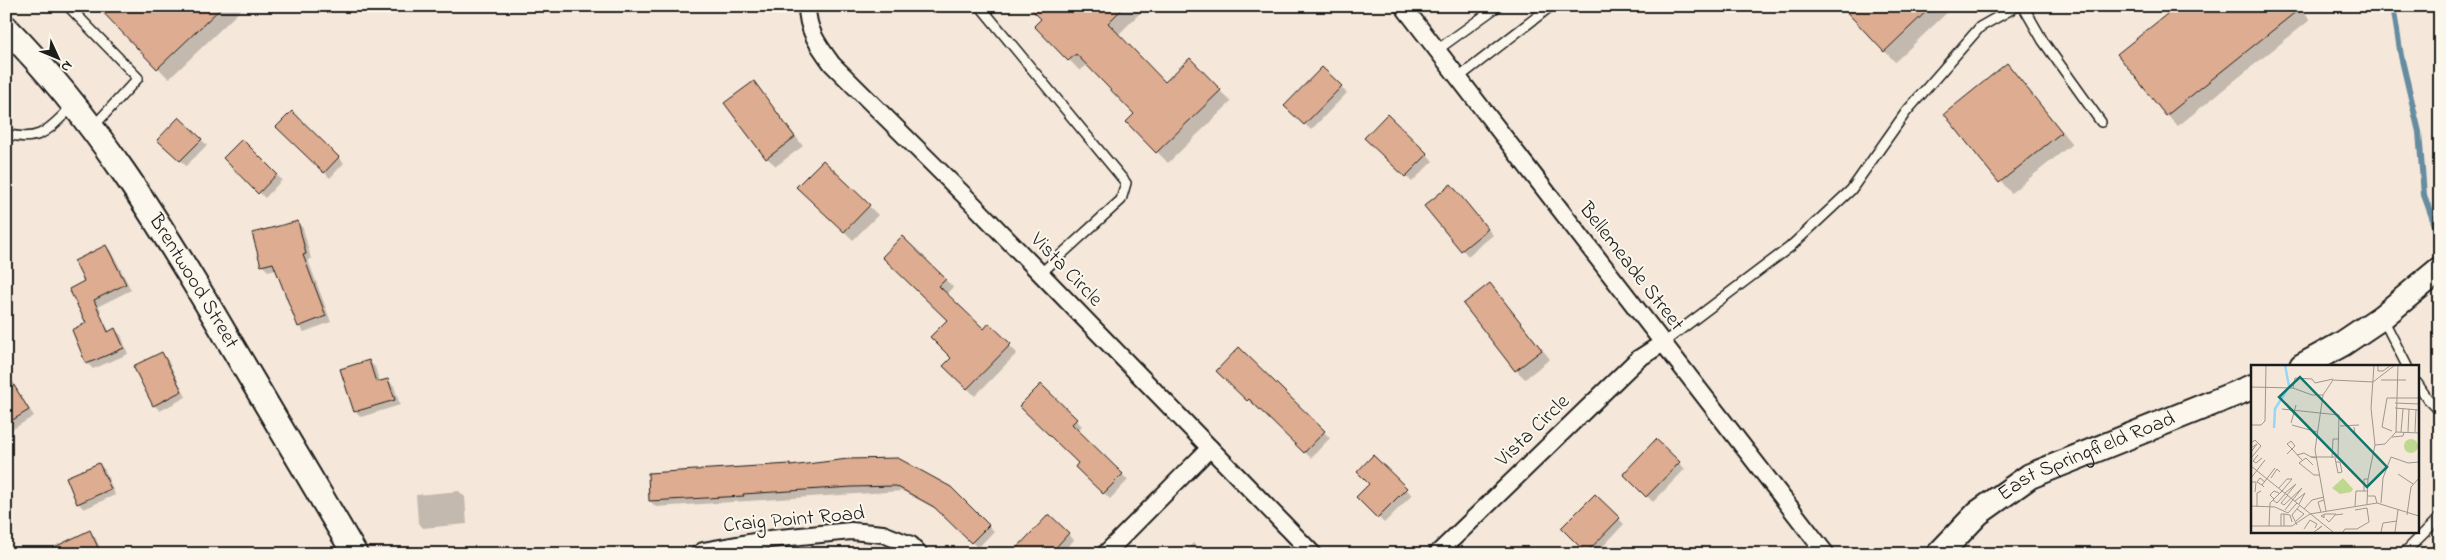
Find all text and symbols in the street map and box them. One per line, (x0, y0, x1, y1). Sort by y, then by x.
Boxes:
north arrow (32, 32, 82, 82)
text: N (55, 55, 77, 77)
street label: Bellemeade Street (1570, 195, 1691, 338)
street label: Brentwood Street (140, 207, 246, 355)
street label: Vista Circle (1022, 225, 1110, 314)
inset map (2251, 365, 2418, 532)
street label: Vista Circle (1488, 387, 1577, 475)
street label: East Springfield Road (1992, 404, 2180, 509)
street label: Craig Point Road (722, 499, 866, 543)

